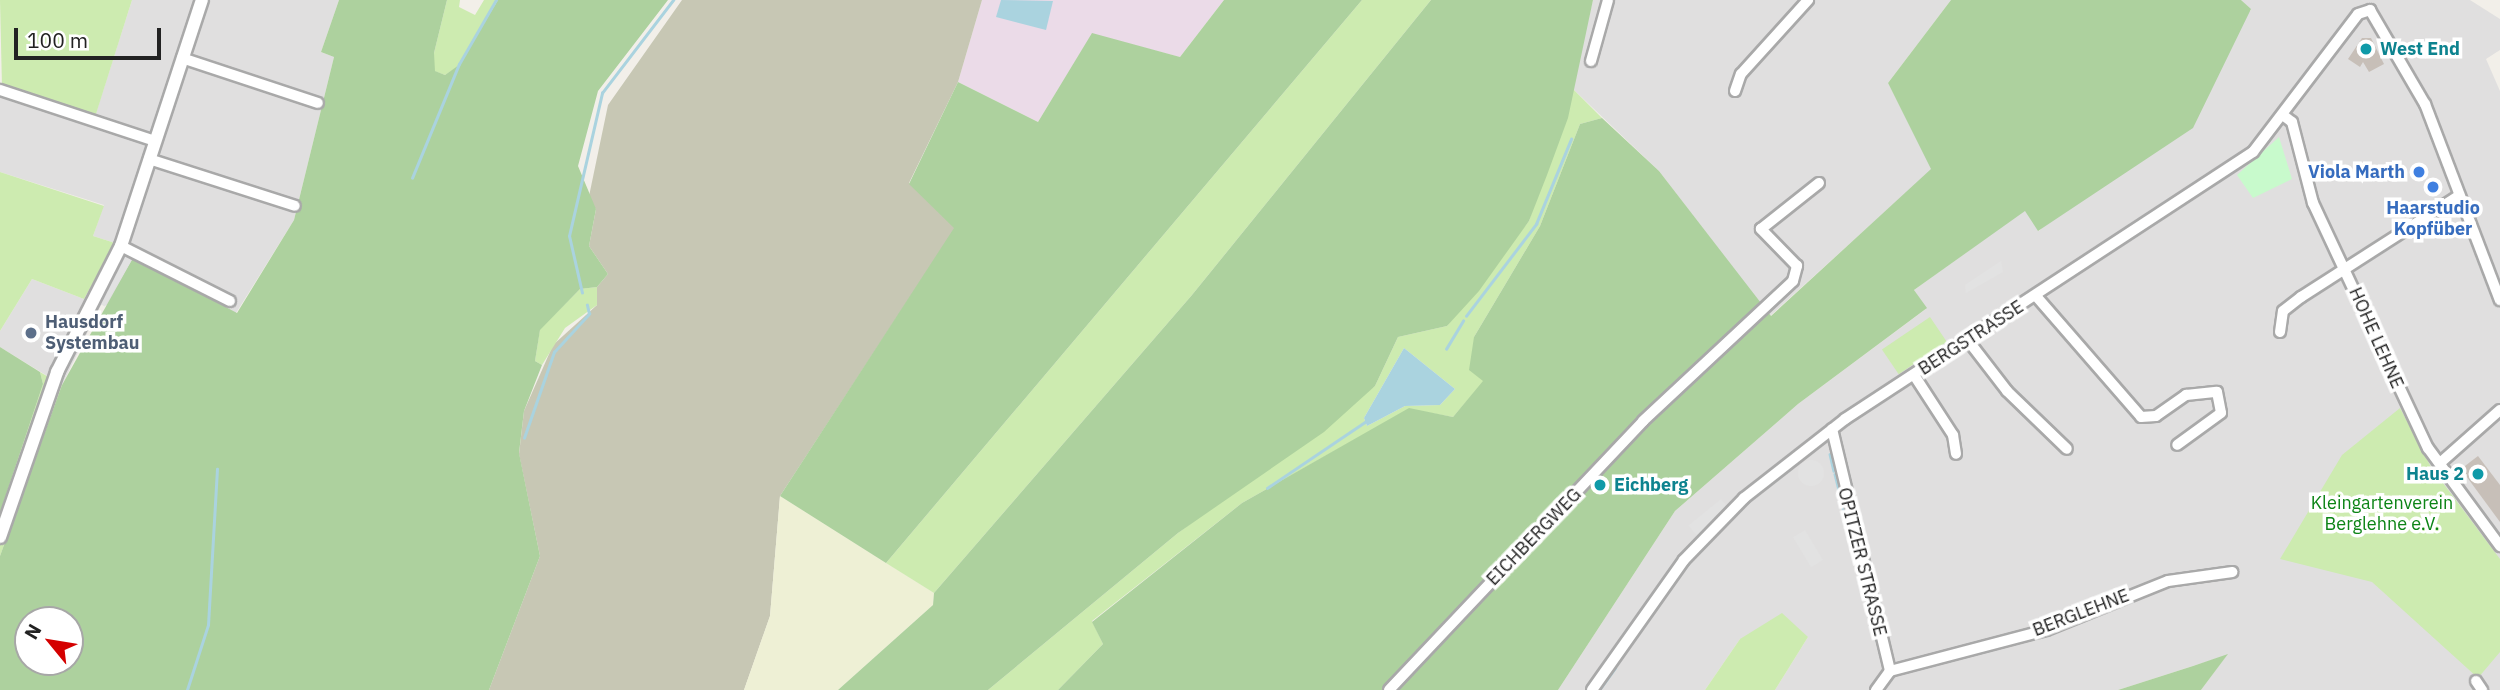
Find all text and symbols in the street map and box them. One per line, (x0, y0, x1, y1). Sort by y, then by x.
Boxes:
scale bar (18, 14, 164, 58)
text: 100 m (27, 26, 88, 54)
place label: West End (2380, 38, 2460, 60)
marker: West End (2358, 41, 2374, 57)
place label: Viola Marth (2308, 161, 2405, 183)
marker: Viola Marth (2411, 164, 2427, 180)
marker: Haarstudio Kopfüber (2425, 179, 2441, 195)
place label: Haarstudio Kopfüber (2386, 198, 2480, 241)
street label: HOHE LEHNE (2344, 284, 2408, 392)
street label: BERGSTRASSE (1914, 296, 2028, 380)
place label: Hausdorf Systembau (45, 312, 140, 354)
marker: Hausdorf Systembau (23, 325, 39, 341)
place label: Haus 2 (2406, 463, 2464, 485)
marker: Haus 2 (2470, 466, 2486, 482)
place label: Eichberg (1614, 474, 1688, 496)
marker: Eichberg (1592, 477, 1608, 493)
street label: EICHBERGWEG (1482, 484, 1586, 590)
street label: OPITZER STRASSE (1833, 485, 1891, 639)
park label: Kleingartenverein Berglehne e.V. (2311, 493, 2453, 536)
street label: BERGLEHNE (2030, 585, 2132, 641)
north arrow (14, 606, 84, 676)
text: N (19, 620, 46, 643)

